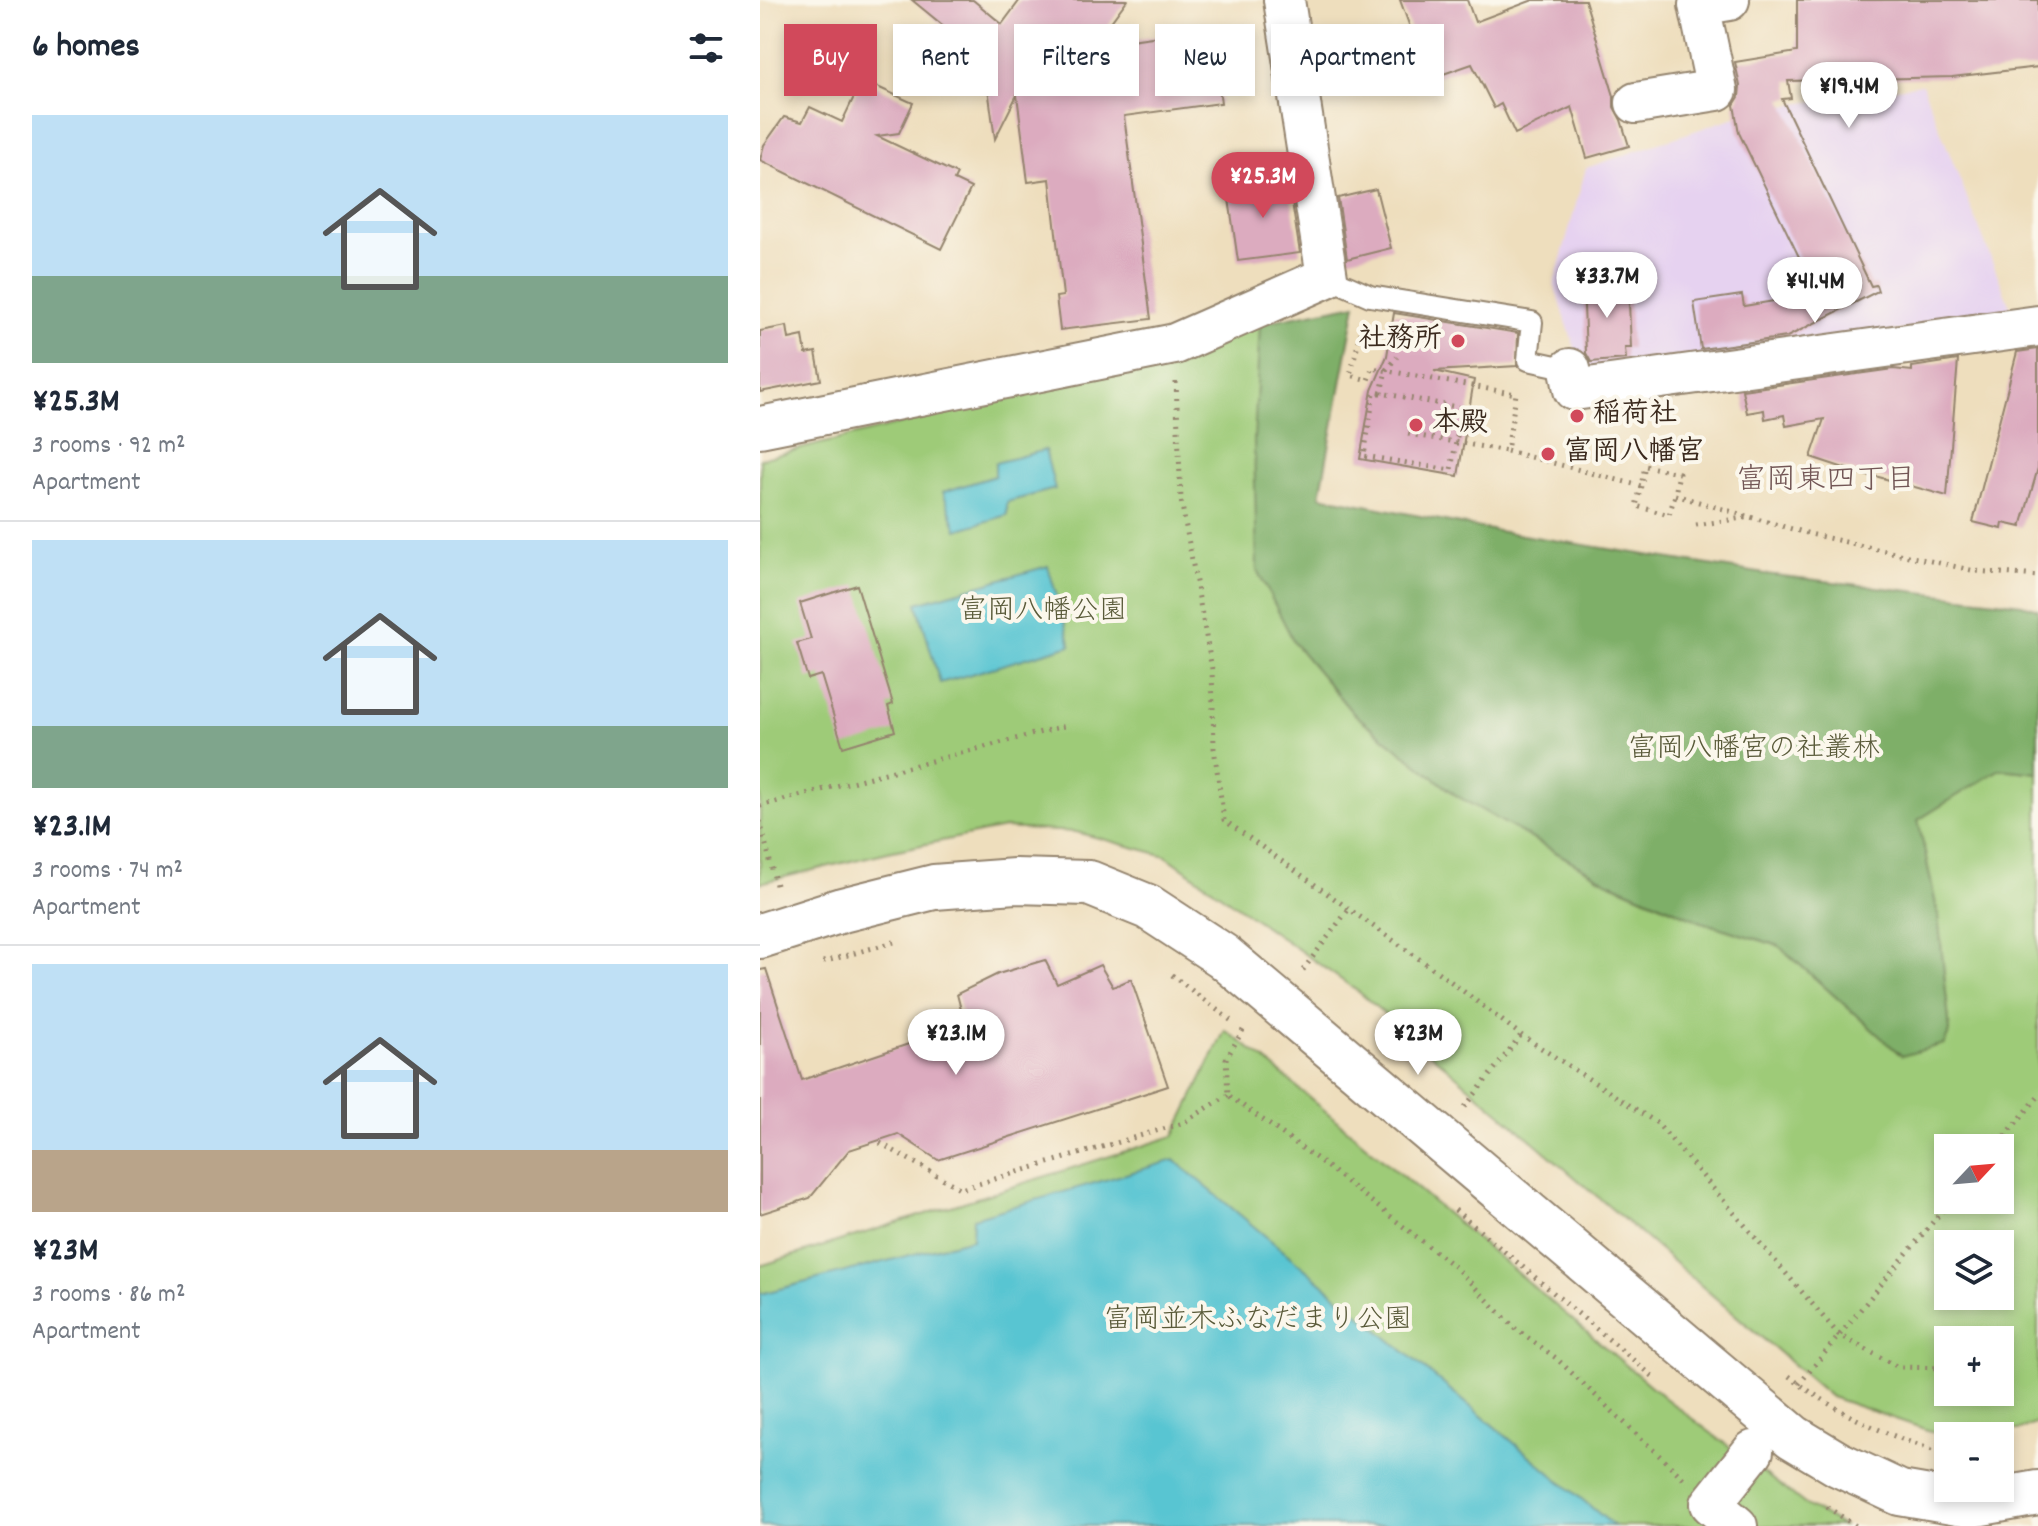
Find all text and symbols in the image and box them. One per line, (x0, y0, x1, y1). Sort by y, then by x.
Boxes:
text: 6 homes (32, 24, 140, 73)
chip: Buy (784, 24, 877, 96)
chip: Rent (893, 24, 998, 96)
chip: Filters (1014, 24, 1139, 96)
chip: New (1155, 24, 1255, 96)
chip: Apartment (1271, 24, 1444, 96)
icon: filters (684, 26, 728, 70)
pin: ¥19.4M (1784, 62, 1914, 130)
text: ¥19.4M (1819, 69, 1879, 106)
pin: ¥25.3M (1198, 152, 1328, 220)
text: ¥25.3M (1229, 159, 1297, 196)
icon: home (308, 167, 452, 311)
pin: ¥33.7M (1542, 252, 1672, 320)
pin: ¥41.4M (1750, 257, 1880, 325)
text: ¥33.7M (1574, 259, 1640, 296)
text: ¥41.4M (1785, 264, 1845, 301)
place label: 社務所 (1358, 321, 1442, 361)
marker: 社務所 (1449, 332, 1467, 350)
text: ¥25.3M (32, 379, 120, 428)
place label: 稲荷社 (1593, 396, 1677, 436)
place label: 本殿 (1432, 405, 1488, 445)
marker: 稲荷社 (1568, 407, 1586, 425)
marker: 本殿 (1407, 416, 1425, 434)
text: 3 rooms · 92 m² (32, 428, 186, 465)
place label: 富岡八幡宮 (1564, 434, 1704, 474)
marker: 富岡八幡宮 (1539, 445, 1557, 463)
district label: 富岡東四丁目 (1736, 461, 1916, 504)
text: Apartment (32, 465, 141, 502)
icon: home (308, 592, 452, 736)
park label: 富岡八幡公園 (959, 593, 1127, 633)
park label: 富岡八幡宮の社叢林 (1628, 731, 1880, 771)
text: ¥23.1M (32, 804, 111, 853)
text: 3 rooms · 74 m² (32, 853, 183, 890)
text: Apartment (32, 890, 141, 927)
pin: ¥23.1M (891, 1009, 1021, 1077)
pin: ¥23M (1371, 1009, 1465, 1077)
icon: home (308, 1016, 452, 1160)
text: ¥23.1M (926, 1016, 986, 1053)
text: ¥23M (1393, 1016, 1443, 1053)
north arrow (1934, 1134, 2014, 1214)
map controls (1934, 1134, 2014, 1502)
text: ¥23M (32, 1228, 98, 1277)
button: layers (1934, 1230, 2014, 1310)
text: 3 rooms · 86 m² (32, 1277, 185, 1314)
park label: 富岡並木ふなだまり公園 (1104, 1302, 1412, 1342)
text: Apartment (32, 1314, 141, 1351)
button: + (1934, 1326, 2014, 1406)
button: − (1934, 1422, 2014, 1502)

